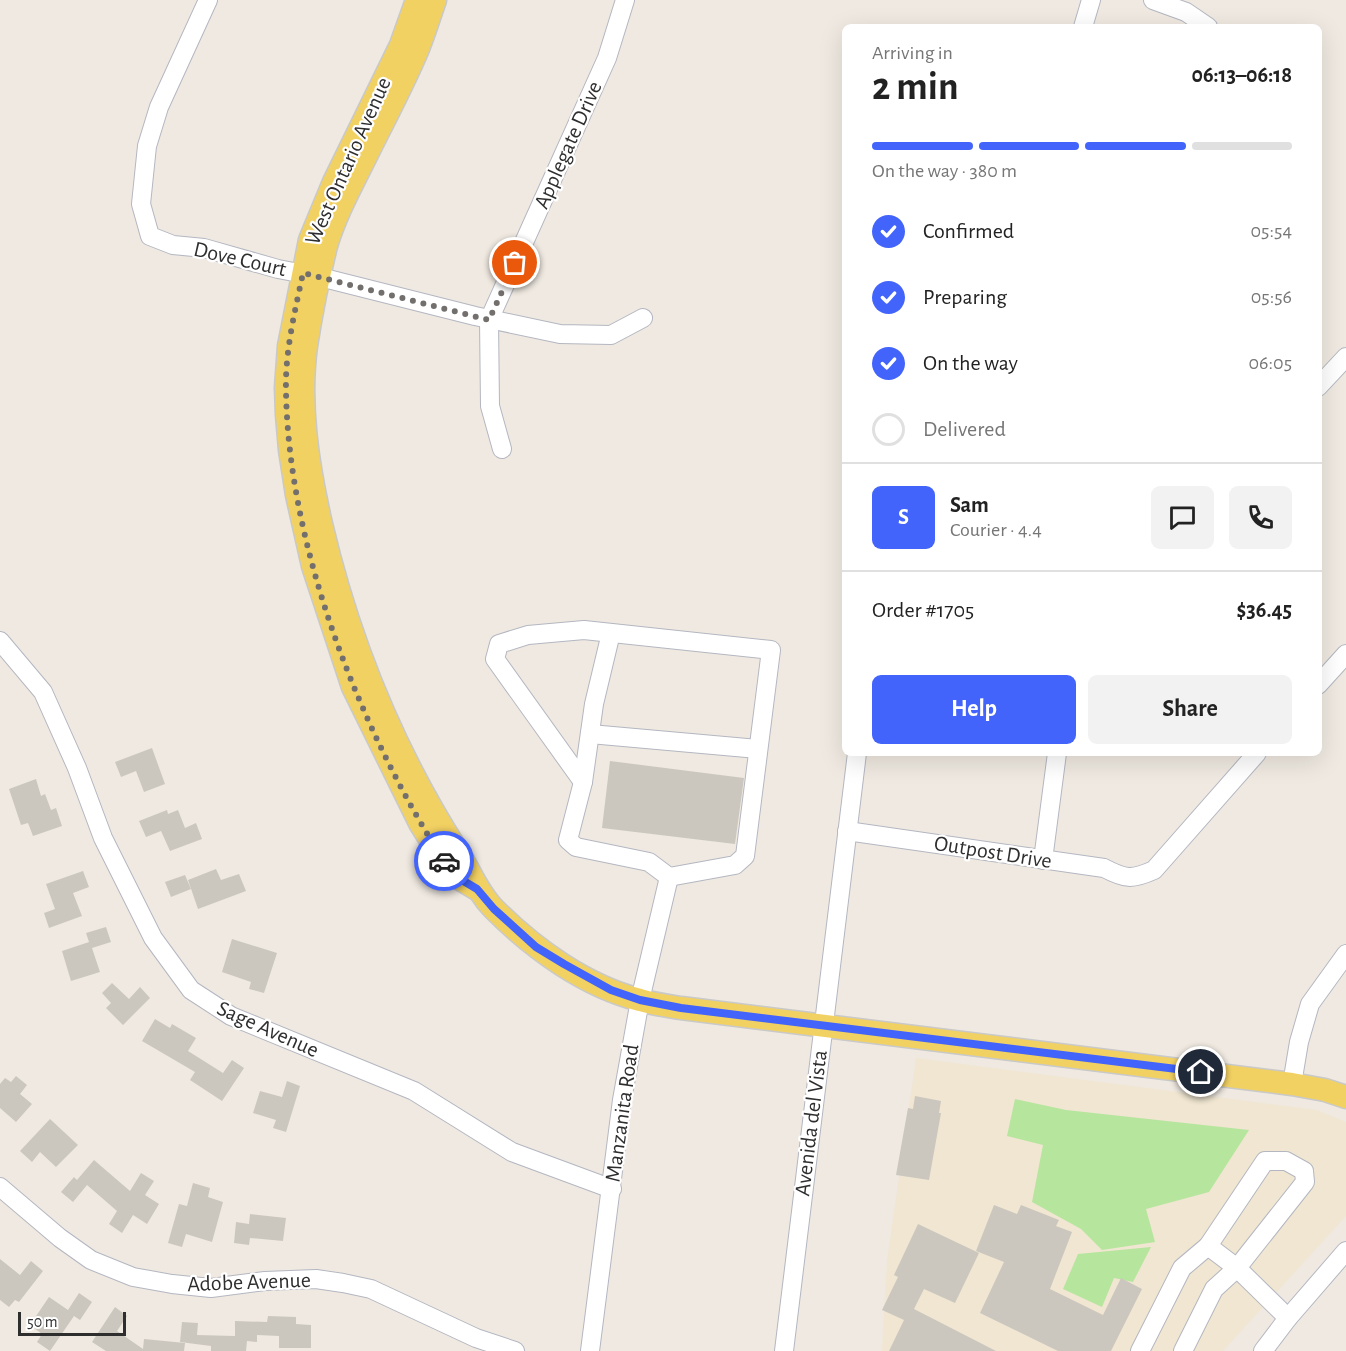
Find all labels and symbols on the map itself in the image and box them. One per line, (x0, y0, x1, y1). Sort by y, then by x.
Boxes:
street label: West Ontario Avenue (301, 74, 395, 248)
street label: Applegate Drive (530, 78, 606, 212)
pin (489, 237, 540, 288)
street label: Dove Court (192, 238, 288, 280)
courier (414, 831, 474, 891)
street label: Outpost Drive (933, 832, 1053, 872)
street label: Sage Avenue (214, 997, 322, 1061)
street label: Manzanita Road (601, 1043, 643, 1183)
pin (1175, 1046, 1226, 1097)
street label: Avenida del Vista (791, 1049, 831, 1197)
street label: Adobe Avenue (187, 1269, 311, 1295)
scale bar (18, 1309, 126, 1336)

